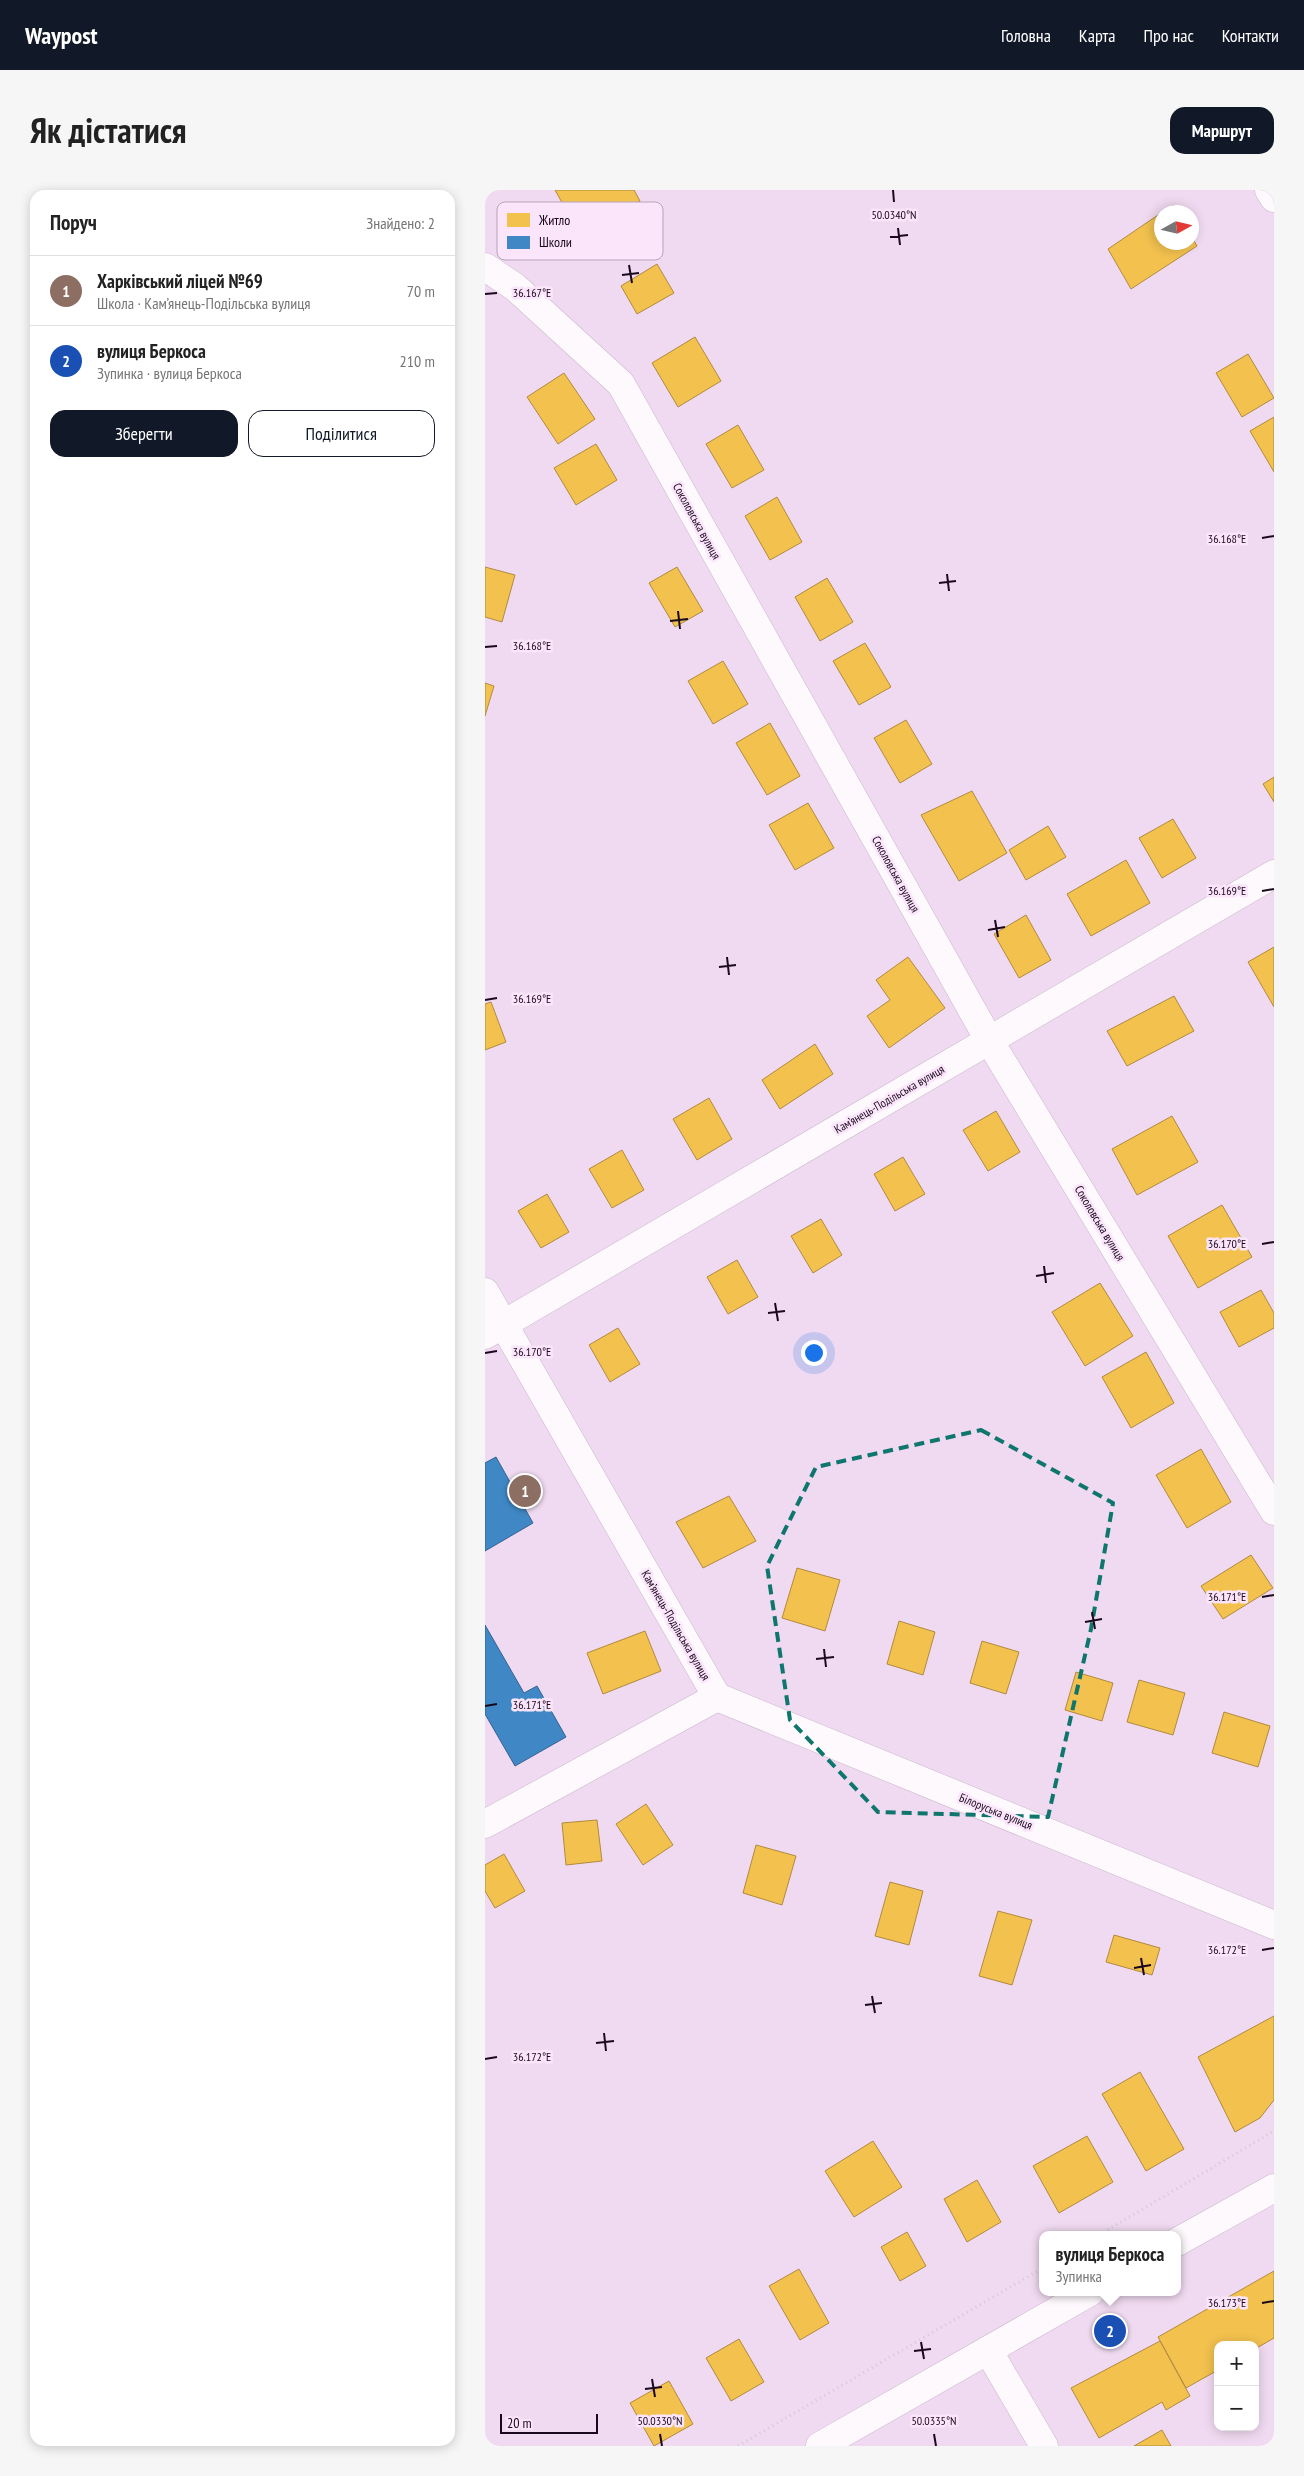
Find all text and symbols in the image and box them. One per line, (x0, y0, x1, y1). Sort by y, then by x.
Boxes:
text: Waypost (25, 20, 98, 51)
text: Головна (1001, 24, 1051, 47)
text: Карта (1079, 24, 1116, 47)
text: Про нас (1144, 24, 1194, 47)
text: Контакти (1222, 24, 1279, 47)
text: Як дістатися (30, 107, 186, 153)
button: Маршрут (1170, 107, 1274, 154)
legend (497, 202, 663, 260)
north arrow (1154, 205, 1199, 250)
text: 50.0340°N (871, 207, 917, 222)
text: Поруч (50, 209, 97, 236)
text: Житло (538, 211, 570, 229)
text: Знайдено: 2 (366, 213, 435, 233)
text: Школи (539, 233, 572, 251)
text: Харківський ліцей №69 (97, 269, 263, 293)
text: 1 (62, 281, 70, 301)
text: 70 m (407, 281, 435, 301)
text: 36.167°E (513, 285, 551, 300)
text: Школа · Кам’янець-Подільська вулиця (97, 293, 311, 313)
text: вулиця Беркоса (97, 339, 206, 363)
text: 2 (62, 351, 70, 371)
text: 210 m (400, 351, 435, 371)
text: Зупинка · вулиця Беркоса (97, 363, 242, 383)
button: Зберегти (50, 410, 238, 457)
button: Поділитися (248, 410, 435, 457)
street label: Соколовська вулиця (670, 480, 724, 562)
text: 36.168°E (1208, 531, 1246, 546)
text: 36.168°E (513, 638, 551, 653)
street label: Соколовська вулиця (869, 833, 923, 915)
text: 36.169°E (1208, 883, 1246, 898)
text: 36.169°E (513, 991, 551, 1006)
street label: Кам’янець-Подільська вулиця (831, 1061, 947, 1137)
street label: Соколовська вулиця (1072, 1183, 1129, 1264)
text: 36.170°E (1208, 1236, 1246, 1251)
your location (801, 1340, 827, 1366)
text: 36.170°E (513, 1344, 551, 1359)
pin: 1 (509, 1472, 541, 1510)
street label: Кам’янець-Подільська вулиця (638, 1567, 714, 1683)
text: 36.171°E (1208, 1589, 1246, 1604)
text: 36.171°E (513, 1697, 551, 1712)
street label: Білоруська вулиця (957, 1790, 1035, 1833)
text: 36.172°E (1208, 1942, 1246, 1957)
text: 36.172°E (513, 2049, 551, 2064)
popup (1039, 2231, 1181, 2296)
text: вулиця Беркоса (1056, 2242, 1164, 2266)
text: Зупинка (1056, 2266, 1102, 2286)
text: 36.173°E (1208, 2295, 1246, 2310)
pin: 2 (1094, 2312, 1126, 2350)
map controls (1214, 2341, 1259, 2431)
button: + (1214, 2341, 1259, 2386)
button: − (1214, 2386, 1259, 2431)
scale bar (500, 2411, 597, 2434)
text: 50.0330°N (637, 2413, 683, 2428)
text: 50.0335°N (911, 2413, 957, 2428)
text: 20 m (507, 2414, 532, 2432)

